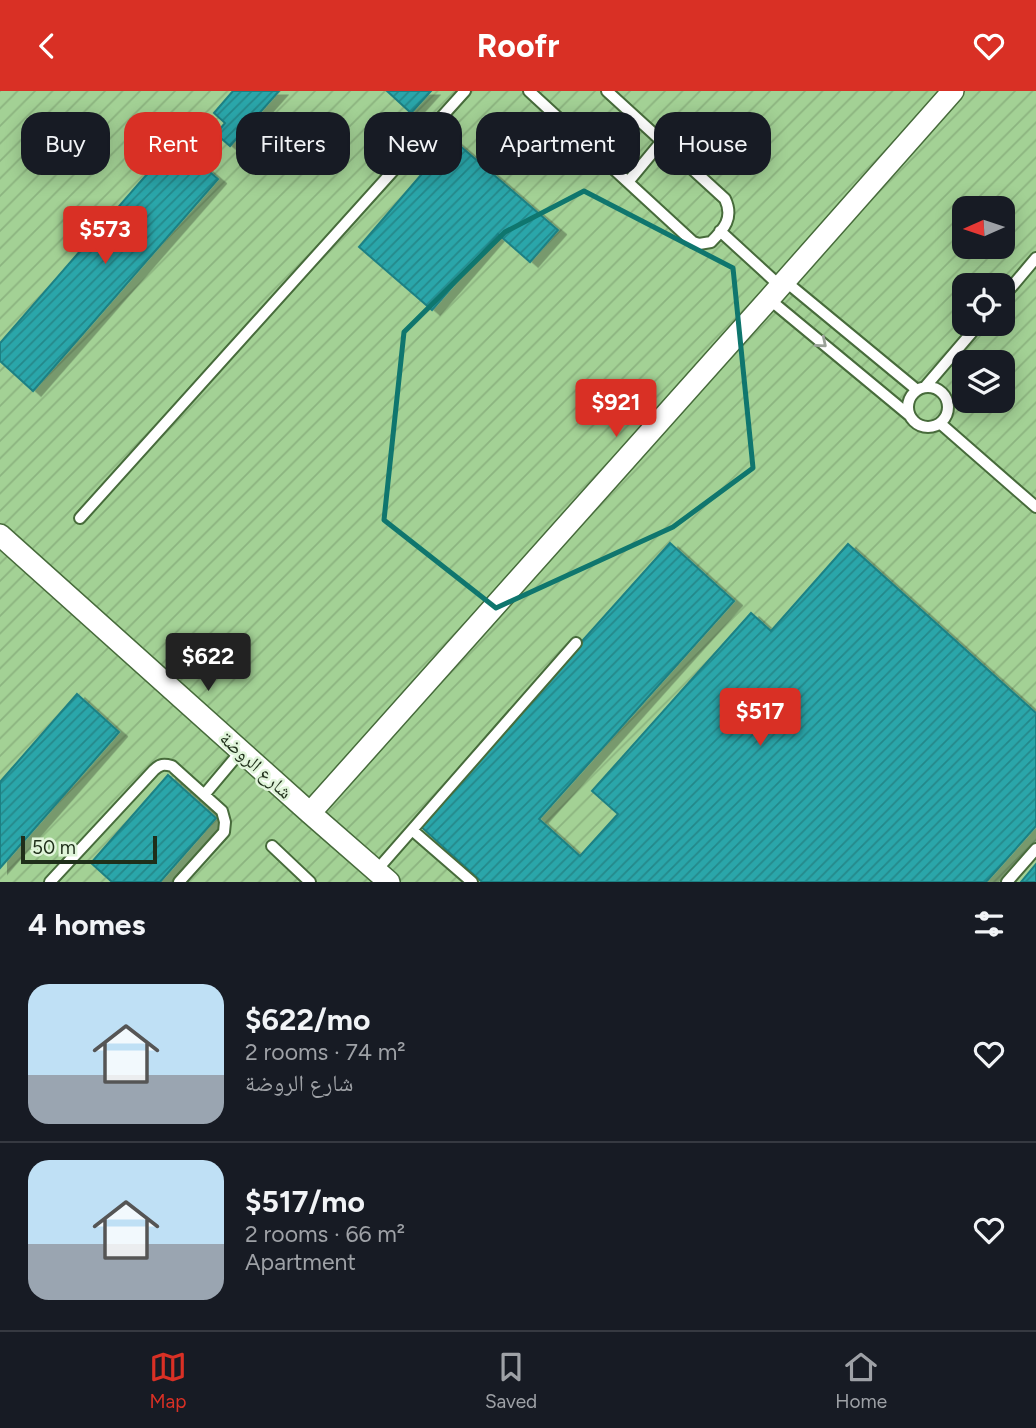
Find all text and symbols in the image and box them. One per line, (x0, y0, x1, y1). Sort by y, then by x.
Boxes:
icon: back (28, 27, 66, 65)
text: Roofr (477, 27, 559, 65)
icon: heart (970, 27, 1008, 65)
chip: Buy (21, 112, 110, 175)
chip: Rent (124, 112, 222, 175)
chip: Filters (236, 112, 350, 175)
chip: New (364, 112, 462, 175)
chip: Apartment (476, 112, 640, 175)
chip: House (654, 112, 771, 175)
north arrow (952, 196, 1015, 259)
map controls (952, 196, 1015, 413)
pin: $573 (64, 207, 146, 266)
text: $573 (79, 215, 131, 243)
button: locate (952, 273, 1015, 336)
one-way arrow (814, 334, 826, 347)
button: layers (952, 350, 1015, 413)
pin: $921 (575, 379, 657, 439)
text: $921 (591, 388, 641, 416)
pin: $622 (167, 633, 249, 693)
text: $622 (182, 642, 234, 670)
pin: $517 (719, 689, 801, 748)
text: $517 (736, 697, 784, 725)
street label: شارع الروضة (215, 727, 297, 803)
scale bar (21, 833, 158, 865)
text: 50 m (32, 836, 76, 859)
icon: filters (970, 905, 1008, 943)
text: 4 homes (28, 906, 145, 943)
text: $622/mo (245, 1001, 370, 1038)
icon: home (84, 1012, 168, 1096)
icon: heart (970, 1035, 1008, 1073)
text: 2 rooms · 74 m² (245, 1038, 406, 1066)
text: شارع الروضة (245, 1069, 353, 1097)
text: $517/mo (245, 1183, 365, 1220)
icon: home (84, 1188, 168, 1272)
icon: heart (970, 1211, 1008, 1249)
text: 2 rooms · 66 m² (245, 1220, 405, 1248)
text: Apartment (245, 1248, 356, 1276)
tab: Map (149, 1348, 187, 1413)
tab: Saved (485, 1348, 537, 1413)
tab: Home (835, 1348, 887, 1413)

